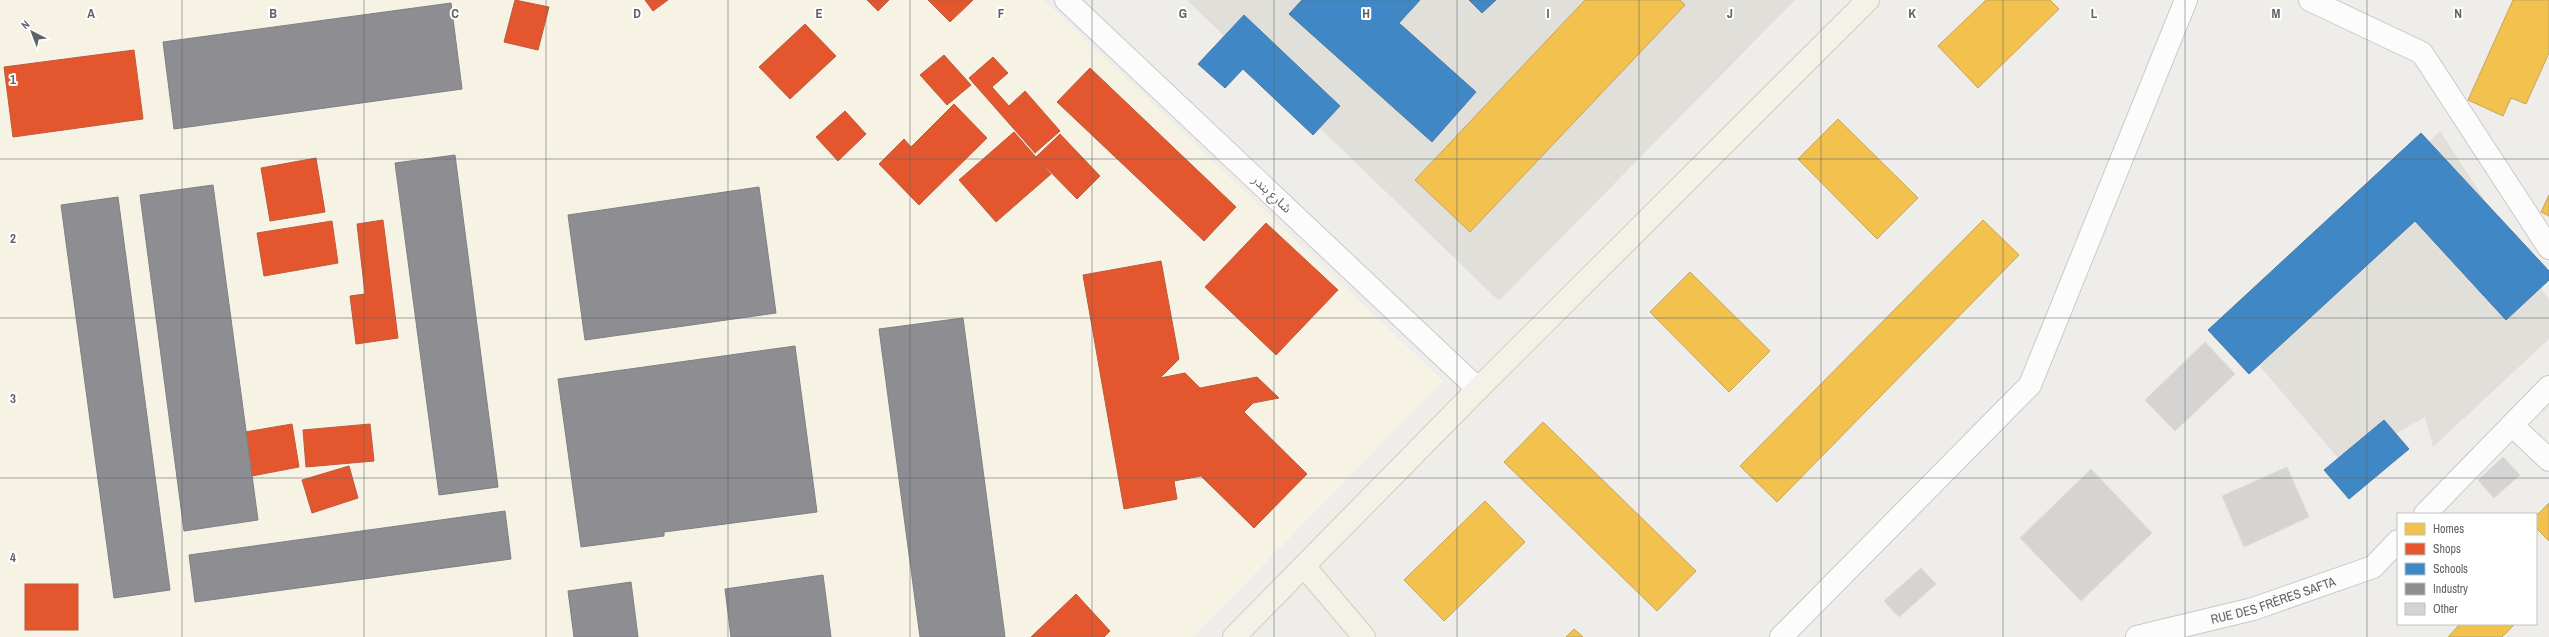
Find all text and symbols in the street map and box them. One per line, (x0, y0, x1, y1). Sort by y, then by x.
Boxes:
text: A (87, 5, 95, 22)
text: B (269, 5, 277, 22)
text: C (451, 5, 459, 22)
text: D (633, 5, 641, 22)
text: E (815, 5, 823, 22)
text: F (998, 5, 1005, 22)
text: G (1179, 5, 1187, 22)
text: H (1362, 5, 1370, 22)
text: I (1547, 5, 1550, 22)
text: J (1727, 5, 1733, 22)
text: K (1908, 5, 1916, 22)
text: L (2091, 5, 2098, 22)
text: M (2272, 5, 2281, 22)
text: N (2454, 5, 2462, 22)
north arrow (12, 12, 52, 52)
text: N (18, 17, 32, 32)
text: 1 (10, 71, 16, 88)
street label: شارع بندر (1247, 171, 1295, 218)
text: 2 (10, 230, 16, 247)
text: 3 (10, 390, 16, 407)
legend (2397, 513, 2537, 625)
text: Homes (2433, 521, 2464, 537)
text: Shops (2433, 541, 2461, 557)
text: 4 (10, 549, 16, 566)
text: Schools (2433, 561, 2468, 577)
street label: RUE DES FRÈRES SAFTA (2209, 572, 2339, 627)
text: Industry (2433, 581, 2468, 597)
text: Other (2433, 601, 2458, 617)

